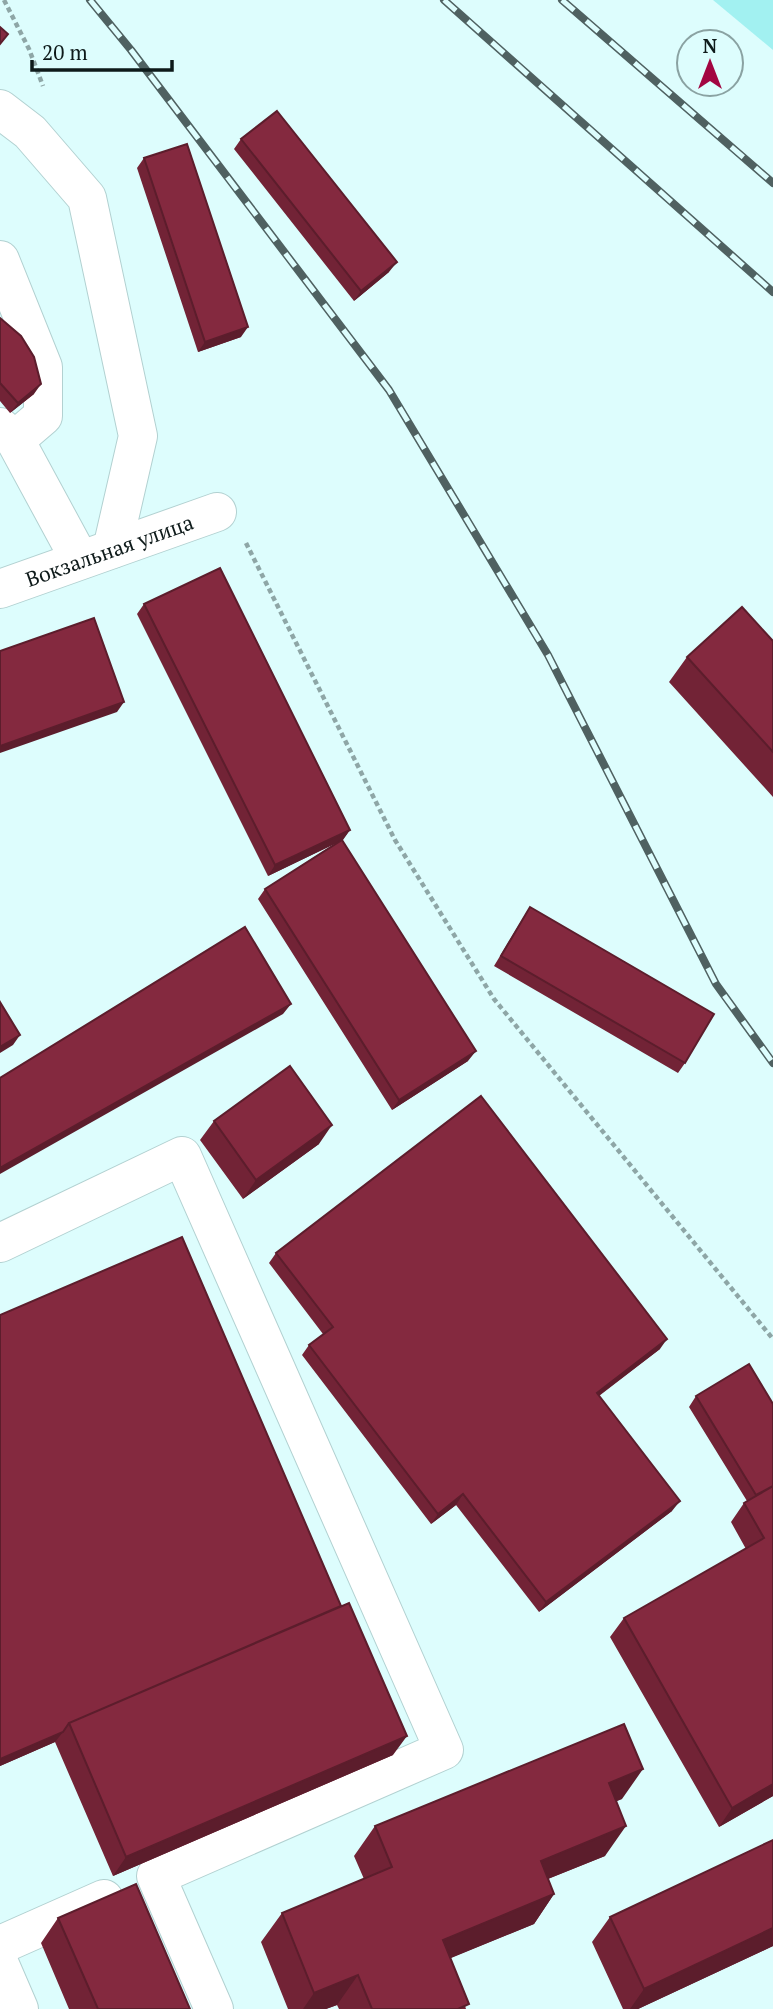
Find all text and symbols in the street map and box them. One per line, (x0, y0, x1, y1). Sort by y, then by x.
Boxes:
scale bar (32, 28, 172, 72)
north arrow (675, 28, 745, 98)
text: N (703, 33, 718, 58)
text: 20 m (42, 38, 88, 66)
street label: Вокзальная улица (22, 507, 197, 593)

